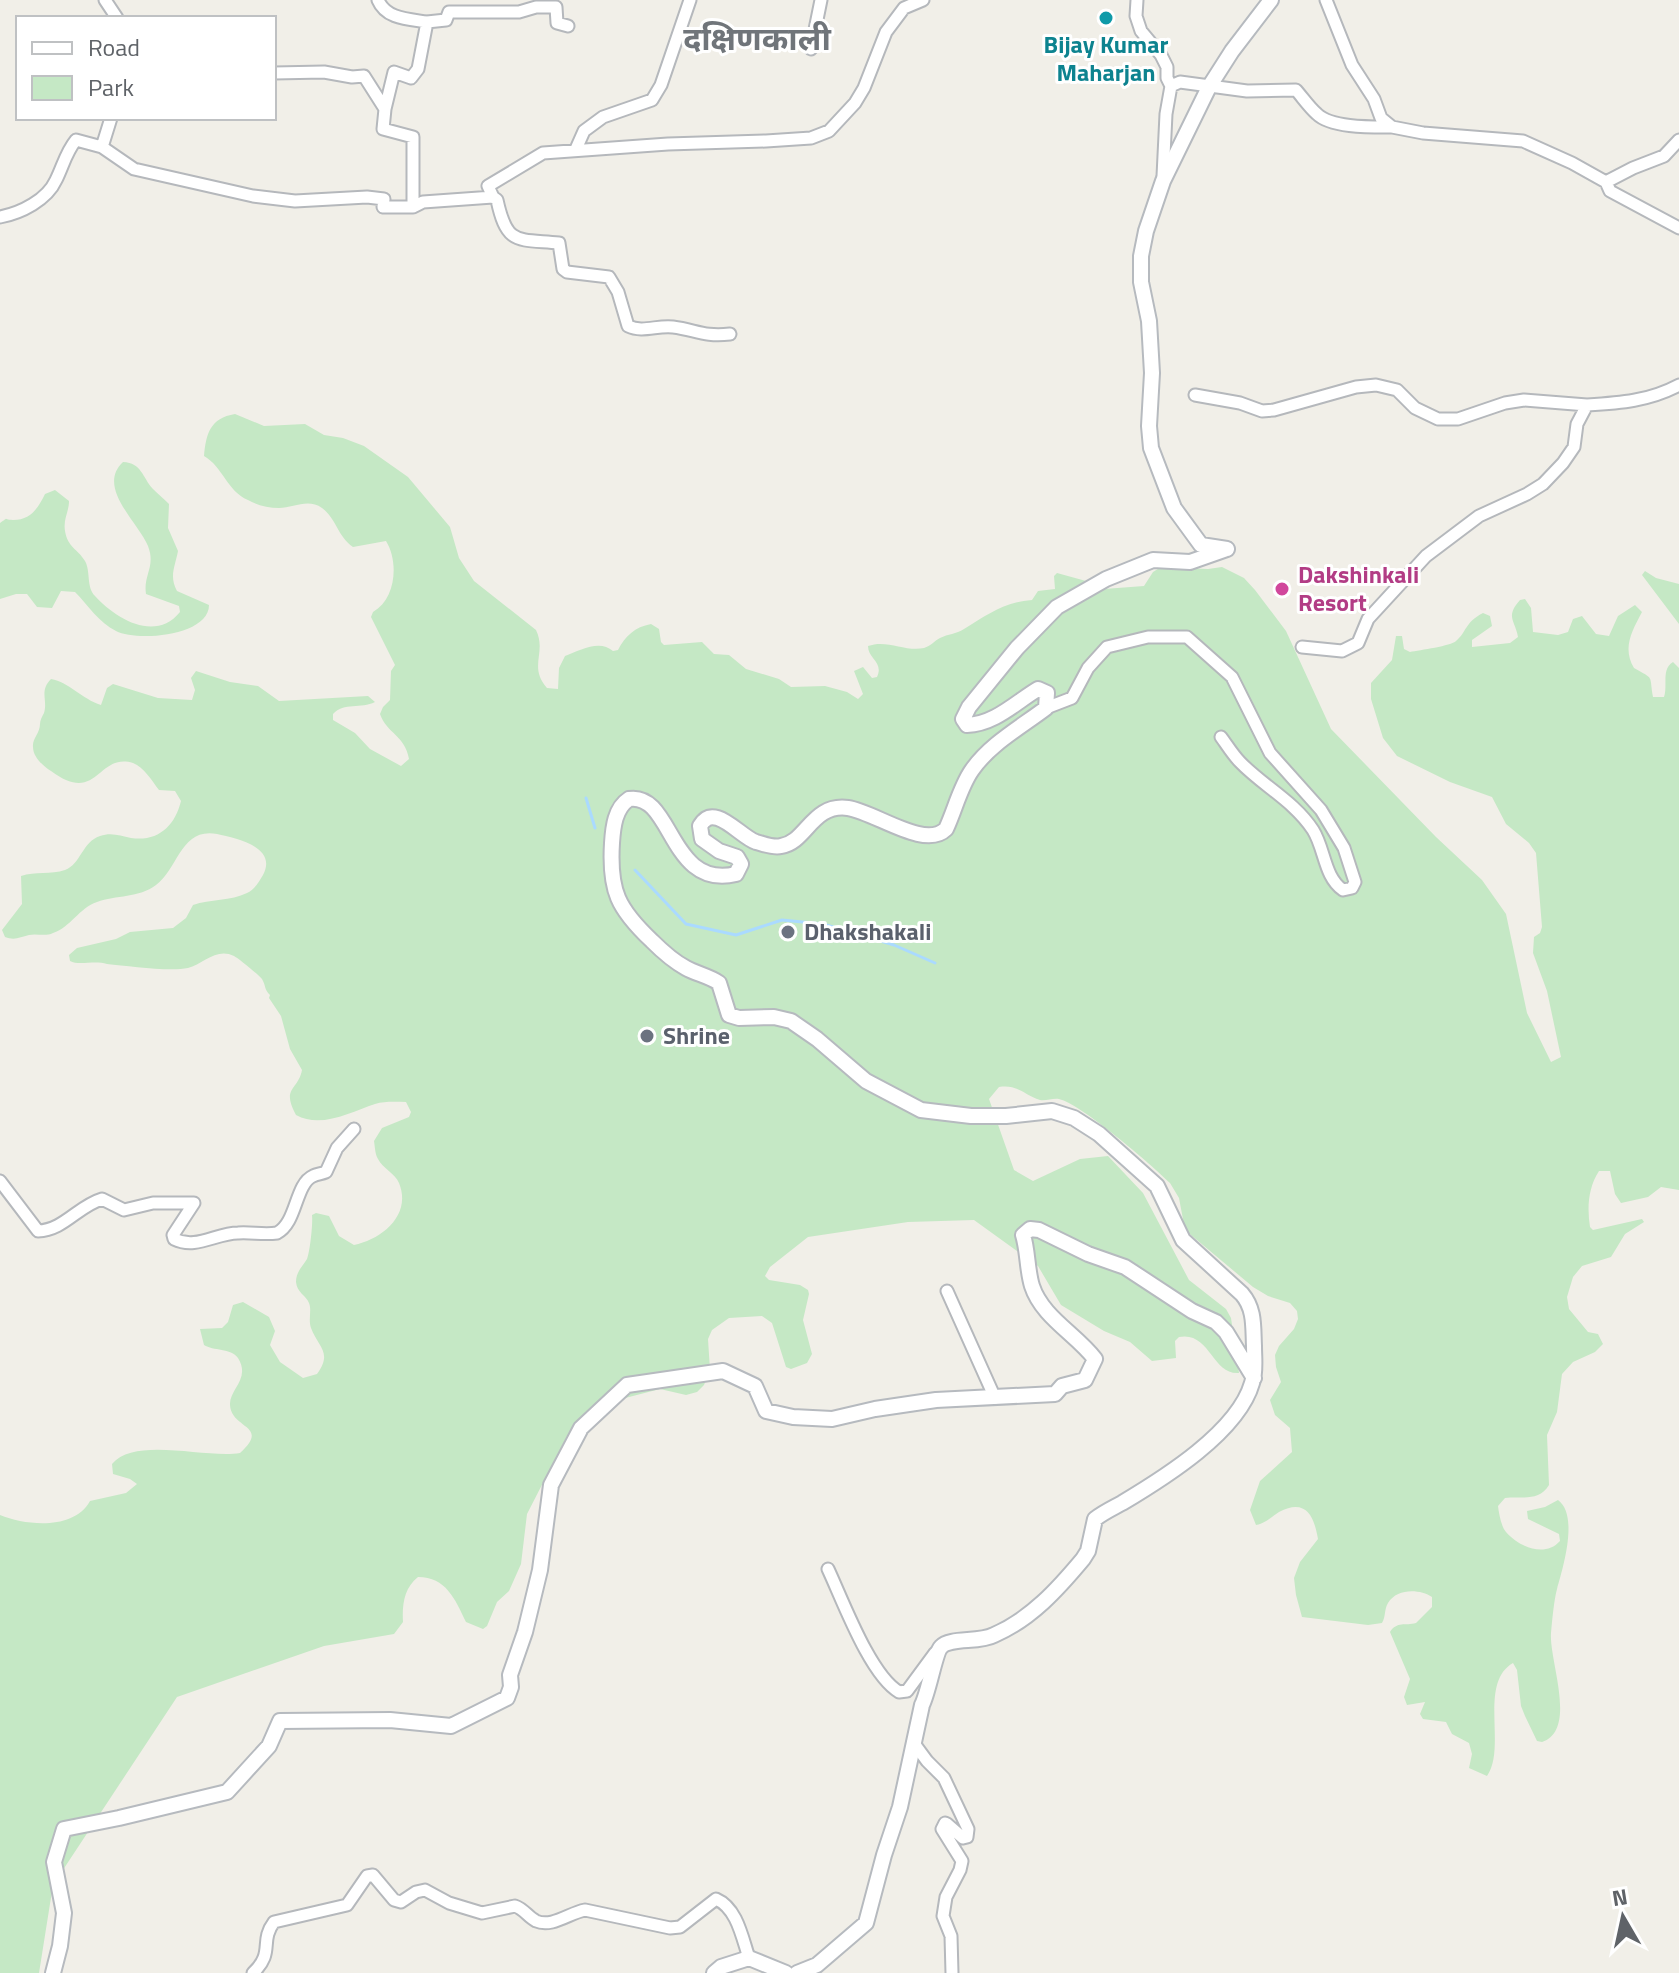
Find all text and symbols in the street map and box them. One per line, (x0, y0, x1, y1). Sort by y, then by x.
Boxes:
marker: Bijay Kumar Maharjan (1097, 9, 1115, 27)
district label: दक्षि‍णकाली (683, 14, 831, 62)
legend (16, 16, 276, 120)
place label: Bijay Kumar Maharjan (1044, 26, 1168, 90)
text: Road (88, 29, 140, 65)
text: Park (88, 69, 134, 105)
place label: Dakshinkali Resort (1298, 556, 1419, 620)
marker: Dakshinkali Resort (1273, 580, 1291, 598)
place label: Dhakshakali (804, 913, 931, 949)
marker: Dhakshakali (779, 923, 797, 941)
place label: Shrine (663, 1017, 730, 1053)
marker: Shrine (638, 1027, 656, 1045)
north arrow (1583, 1877, 1663, 1957)
text: N (1610, 1879, 1630, 1915)

